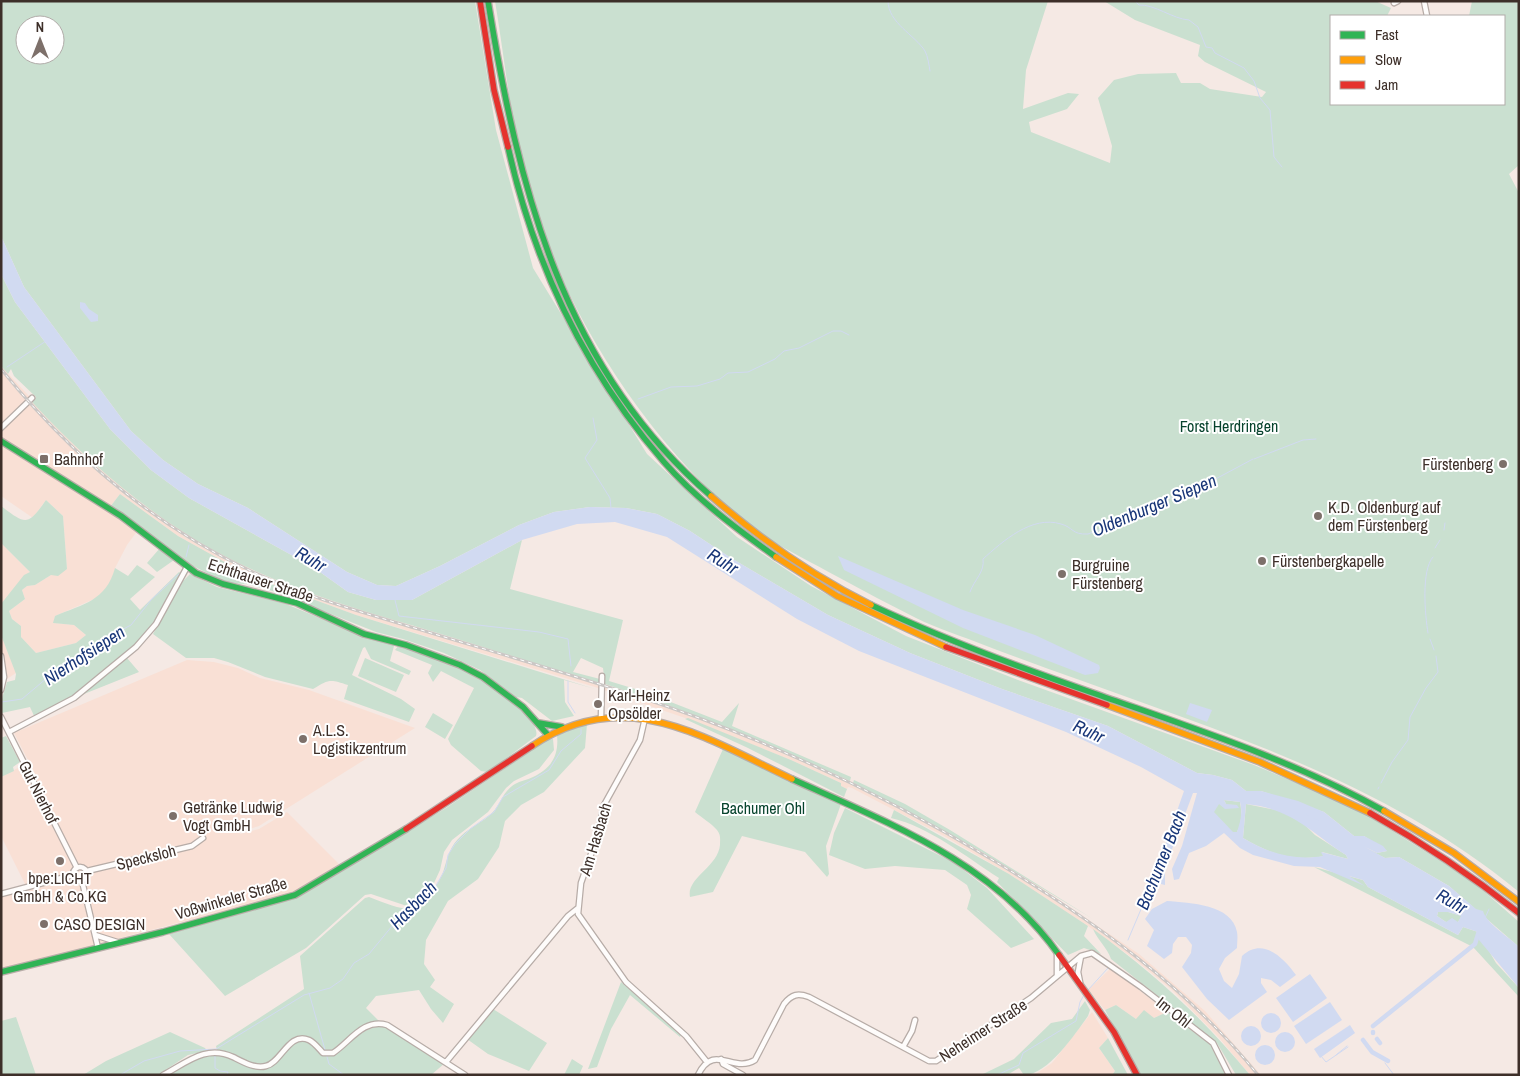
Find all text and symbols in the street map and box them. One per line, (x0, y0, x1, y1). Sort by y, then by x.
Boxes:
north arrow (15, 15, 65, 65)
legend (1330, 15, 1505, 105)
text: N (36, 18, 44, 36)
text: Fast (1375, 24, 1399, 45)
text: Slow (1375, 49, 1402, 70)
text: Jam (1375, 74, 1398, 95)
park label: Forst Herdringen (1180, 415, 1278, 437)
place label: Bahnhof (54, 448, 103, 470)
marker: Bahnhof (38, 453, 50, 465)
place label: Fürstenberg (1422, 453, 1494, 475)
marker: Fürstenberg (1497, 458, 1509, 470)
water label: Oldenburger Siepen (1088, 468, 1220, 542)
place label: K.D. Oldenburg auf dem Fürstenberg (1328, 496, 1441, 536)
marker: K.D. Oldenburg auf dem Fürstenberg (1312, 510, 1324, 522)
water label: Ruhr (291, 540, 332, 579)
water label: Ruhr (703, 542, 744, 581)
place label: Fürstenbergkapelle (1272, 550, 1384, 572)
street label: Echthauser Straße (206, 553, 316, 607)
place label: Burgruine Fürstenberg (1072, 554, 1143, 594)
marker: Fürstenbergkapelle (1256, 555, 1268, 567)
marker: Burgruine Fürstenberg (1056, 568, 1068, 580)
water label: Nierhofsiepen (38, 619, 130, 691)
place label: Karl-Heinz Opsölder (608, 684, 670, 724)
marker: Karl-Heinz Opsölder (592, 698, 604, 710)
water label: Ruhr (1069, 713, 1110, 750)
place label: A.L.S. Logistikzentrum (312, 719, 406, 759)
marker: A.L.S. Logistikzentrum (297, 733, 309, 745)
street label: Gut Nierhof (14, 757, 64, 828)
place label: Getränke Ludwig Vogt GmbH (183, 796, 284, 836)
park label: Bachumer Ohl (721, 797, 805, 819)
street label: Am Hasbach (573, 800, 616, 879)
water label: Bachumer Bach (1130, 807, 1192, 913)
marker: Getränke Ludwig Vogt GmbH (167, 810, 179, 822)
street label: Specksloh (114, 839, 178, 875)
marker: bpe:LICHT GmbH & Co.KG (54, 855, 66, 867)
place label: bpe:LICHT GmbH & Co.KG (13, 867, 107, 907)
street label: Voßwinkeler Straße (173, 872, 289, 924)
water label: Hasbach (384, 875, 442, 935)
water label: Ruhr (1432, 882, 1473, 920)
place label: CASO DESIGN (54, 913, 145, 935)
marker: CASO DESIGN (38, 918, 50, 930)
street label: Im Ohl (1152, 991, 1196, 1033)
street label: Neheimer Straße (935, 993, 1031, 1067)

